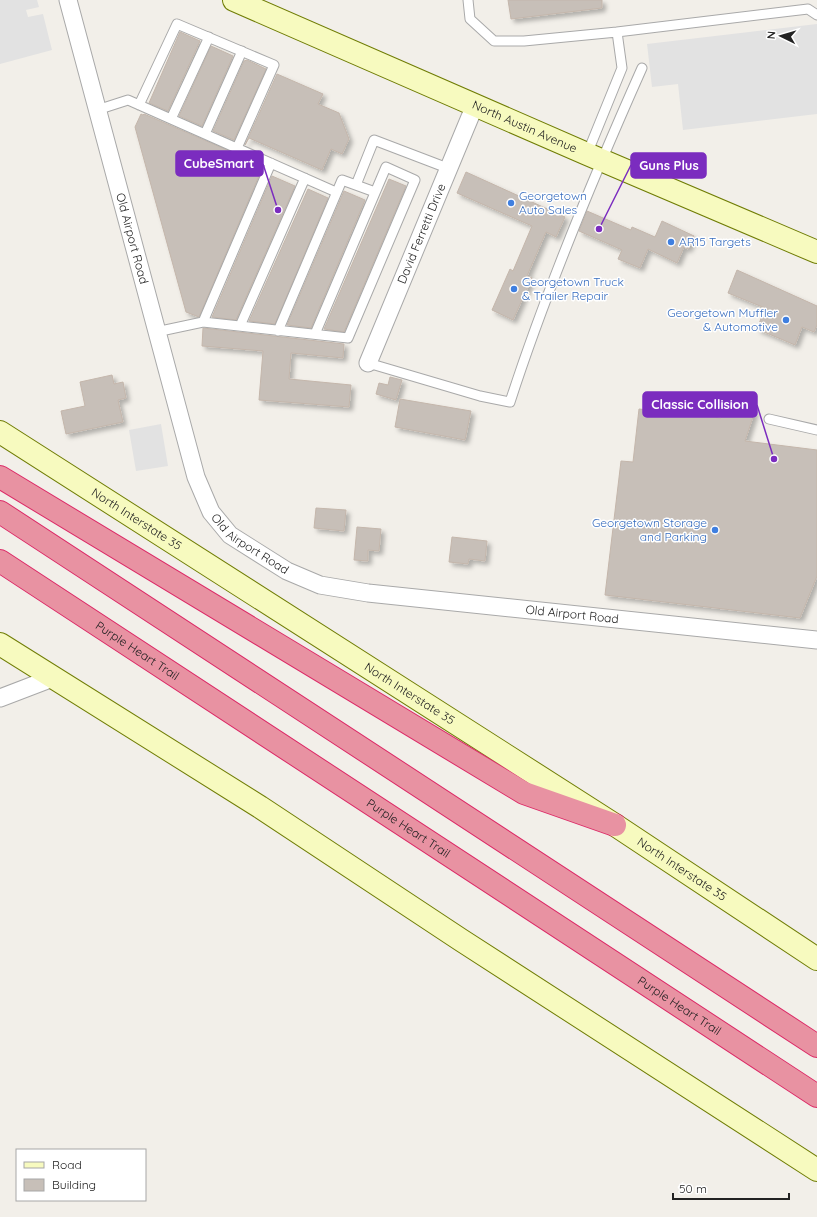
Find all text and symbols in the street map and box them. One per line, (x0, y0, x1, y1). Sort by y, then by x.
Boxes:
north arrow (761, 16, 801, 56)
text: N (764, 30, 778, 40)
street label: North Austin Avenue (470, 97, 580, 156)
callout: CubeSmart (176, 151, 263, 176)
callout: Guns Plus (631, 153, 706, 178)
text: CubeSmart (184, 155, 254, 171)
text: Guns Plus (639, 157, 699, 173)
street label: David Ferretti Drive (394, 181, 449, 286)
place label: Georgetown Auto Sales (519, 188, 587, 217)
street label: Old Airport Road (113, 191, 152, 286)
marker: Georgetown Auto Sales (506, 198, 516, 208)
place label: AR15 Targets (679, 234, 751, 249)
marker: AR15 Targets (666, 237, 676, 247)
place label: Georgetown Truck & Trailer Repair (522, 274, 624, 303)
marker: Georgetown Truck & Trailer Repair (509, 284, 519, 294)
place label: Georgetown Muffler & Automotive (667, 305, 778, 334)
marker: Georgetown Muffler & Automotive (781, 315, 791, 325)
callout: Classic Collision (643, 392, 757, 417)
text: Classic Collision (651, 396, 749, 412)
street label: North Interstate 35 (89, 484, 185, 553)
street label: Old Airport Road (208, 510, 292, 577)
place label: Georgetown Storage and Parking (592, 515, 707, 544)
marker: Georgetown Storage and Parking (710, 525, 720, 535)
street label: Old Airport Road (525, 602, 620, 626)
street label: Purple Heart Trail (93, 618, 182, 683)
street label: North Interstate 35 (362, 659, 458, 728)
street label: Purple Heart Trail (364, 795, 453, 861)
street label: North Interstate 35 (635, 834, 730, 904)
street label: Purple Heart Trail (635, 973, 724, 1038)
legend (16, 1149, 146, 1201)
text: Road (52, 1157, 82, 1172)
scale bar (673, 1175, 789, 1201)
text: Building (52, 1177, 96, 1192)
text: 50 m (679, 1181, 707, 1196)

